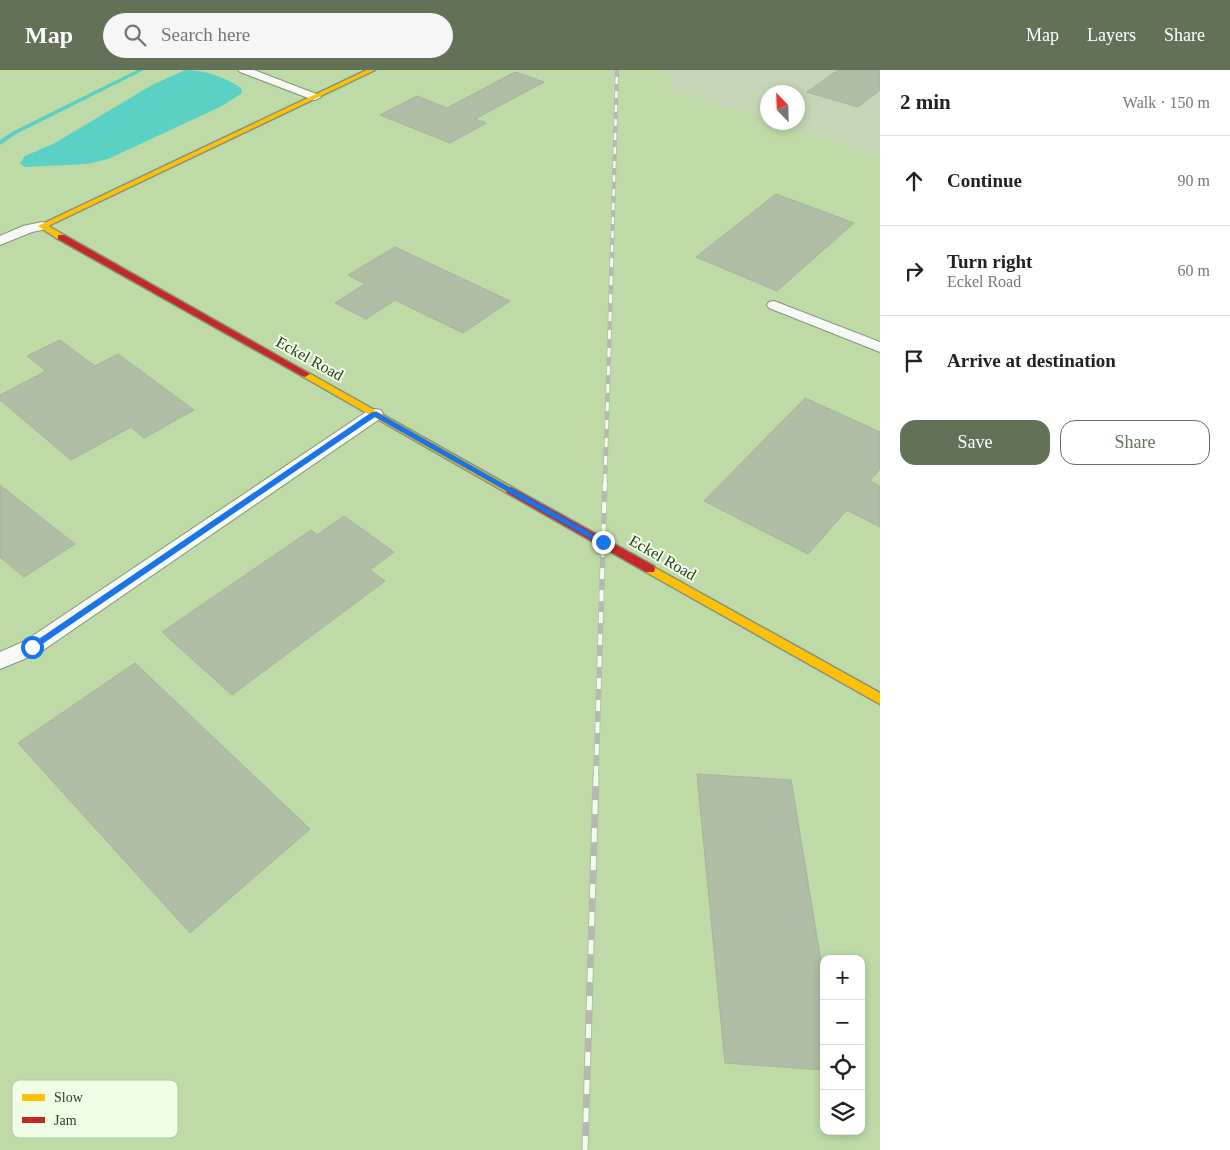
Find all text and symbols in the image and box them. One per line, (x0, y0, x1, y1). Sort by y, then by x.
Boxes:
search box (103, 13, 453, 58)
icon: search (121, 21, 149, 49)
text: Map (25, 22, 73, 48)
text: Search here (161, 24, 250, 45)
text: Map (1026, 25, 1059, 45)
text: Layers (1087, 25, 1136, 45)
text: Share (1164, 25, 1205, 45)
north arrow (760, 85, 805, 130)
text: 2 min (900, 90, 951, 114)
text: Walk · 150 m (1123, 94, 1210, 111)
icon: ahead (900, 167, 928, 195)
text: Continue (947, 170, 1022, 191)
text: 90 m (1178, 172, 1210, 189)
text: Turn right (947, 251, 1032, 272)
icon: right (900, 257, 928, 285)
text: 60 m (1178, 262, 1210, 279)
text: Eckel Road (947, 273, 1021, 290)
street label: Eckel Road (273, 333, 346, 384)
icon: arrive (900, 347, 928, 375)
text: Arrive at destination (947, 350, 1116, 371)
button: Save (900, 420, 1050, 465)
button: Share (1060, 420, 1210, 465)
route end (592, 531, 615, 554)
street label: Eckel Road (626, 532, 699, 583)
route start (21, 636, 44, 659)
map controls (820, 955, 865, 1135)
button: + (820, 955, 865, 1000)
button: − (820, 1000, 865, 1045)
button: locate (820, 1045, 865, 1090)
legend (12, 1080, 178, 1138)
text: Slow (54, 1090, 84, 1105)
button: layers (820, 1090, 865, 1135)
text: Jam (54, 1113, 77, 1128)

